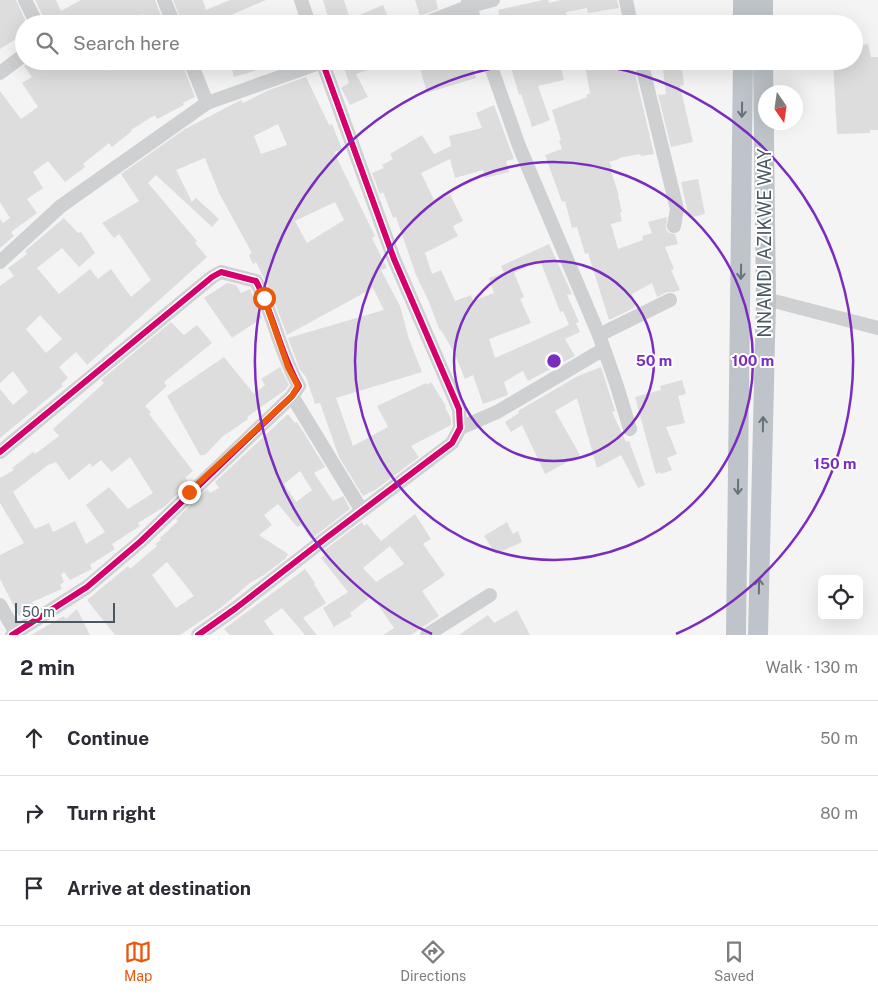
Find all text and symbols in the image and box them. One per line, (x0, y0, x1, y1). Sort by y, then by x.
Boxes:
search box (15, 15, 863, 70)
icon: search (33, 29, 61, 57)
text: Search here (73, 32, 180, 54)
north arrow (758, 85, 803, 130)
one-way arrow (737, 102, 747, 118)
street label: NNAMDI AZIKWE WAY (754, 148, 775, 338)
one-way arrow (736, 264, 746, 280)
route start (253, 287, 276, 310)
centre of rings (545, 352, 563, 370)
text: 50 m (636, 352, 672, 369)
text: 100 m (732, 352, 774, 369)
one-way arrow (758, 416, 768, 432)
text: 150 m (813, 455, 857, 472)
one-way arrow (733, 479, 743, 495)
route end (178, 481, 201, 504)
map controls (818, 575, 863, 620)
button: locate (818, 575, 863, 620)
one-way arrow (754, 579, 764, 595)
scale bar (15, 600, 115, 623)
text: 50 m (22, 604, 55, 620)
text: 2 min (20, 655, 75, 680)
text: Walk · 130 m (765, 658, 858, 677)
icon: ahead (20, 724, 48, 752)
text: Continue (67, 727, 149, 749)
text: 50 m (820, 729, 858, 748)
icon: right (20, 799, 48, 827)
text: Turn right (67, 802, 156, 824)
text: 80 m (820, 804, 858, 823)
icon: arrive (20, 874, 48, 902)
text: Arrive at destination (67, 877, 251, 899)
tab: Map (124, 938, 152, 984)
tab: Directions (400, 938, 466, 984)
tab: Saved (714, 938, 754, 984)

